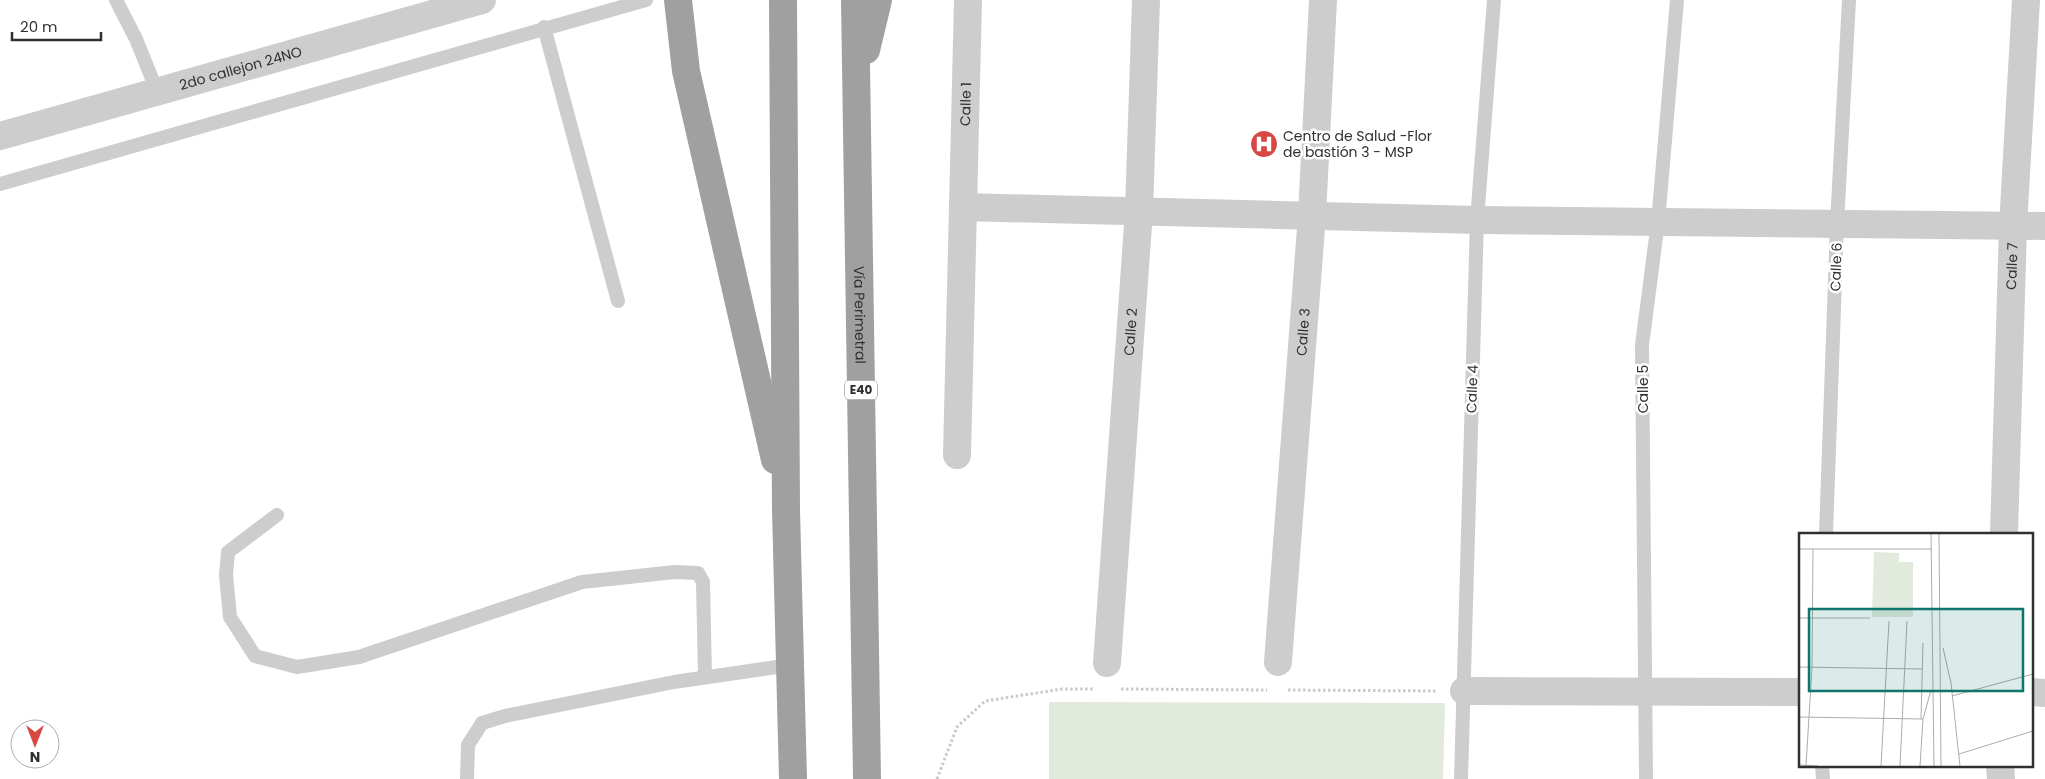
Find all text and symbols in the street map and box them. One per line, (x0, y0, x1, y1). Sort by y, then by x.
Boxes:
scale bar (12, 10, 101, 42)
text: 20 m (20, 16, 58, 37)
street label: 2do callejon 24NO (177, 41, 304, 95)
street label: Calle 1 (955, 82, 976, 126)
place label: Centro de Salud -Flor de bastión 3 - MSP (1283, 126, 1432, 162)
hospital icon: Centro de Salud -Flor de bastión 3 - MSP (1249, 129, 1279, 159)
street label: Calle 6 (1825, 242, 1847, 292)
street label: Calle 7 (2001, 242, 2023, 290)
street label: Vía Perimetral (849, 266, 871, 364)
street label: Calle 2 (1119, 307, 1142, 356)
street label: Calle 3 (1291, 307, 1315, 357)
street label: Calle 4 (1461, 364, 1483, 414)
street label: Calle 5 (1633, 365, 1653, 413)
road number: E40 (845, 380, 877, 400)
inset map (1799, 533, 2032, 766)
north arrow (10, 719, 60, 769)
text: N (30, 747, 40, 767)

